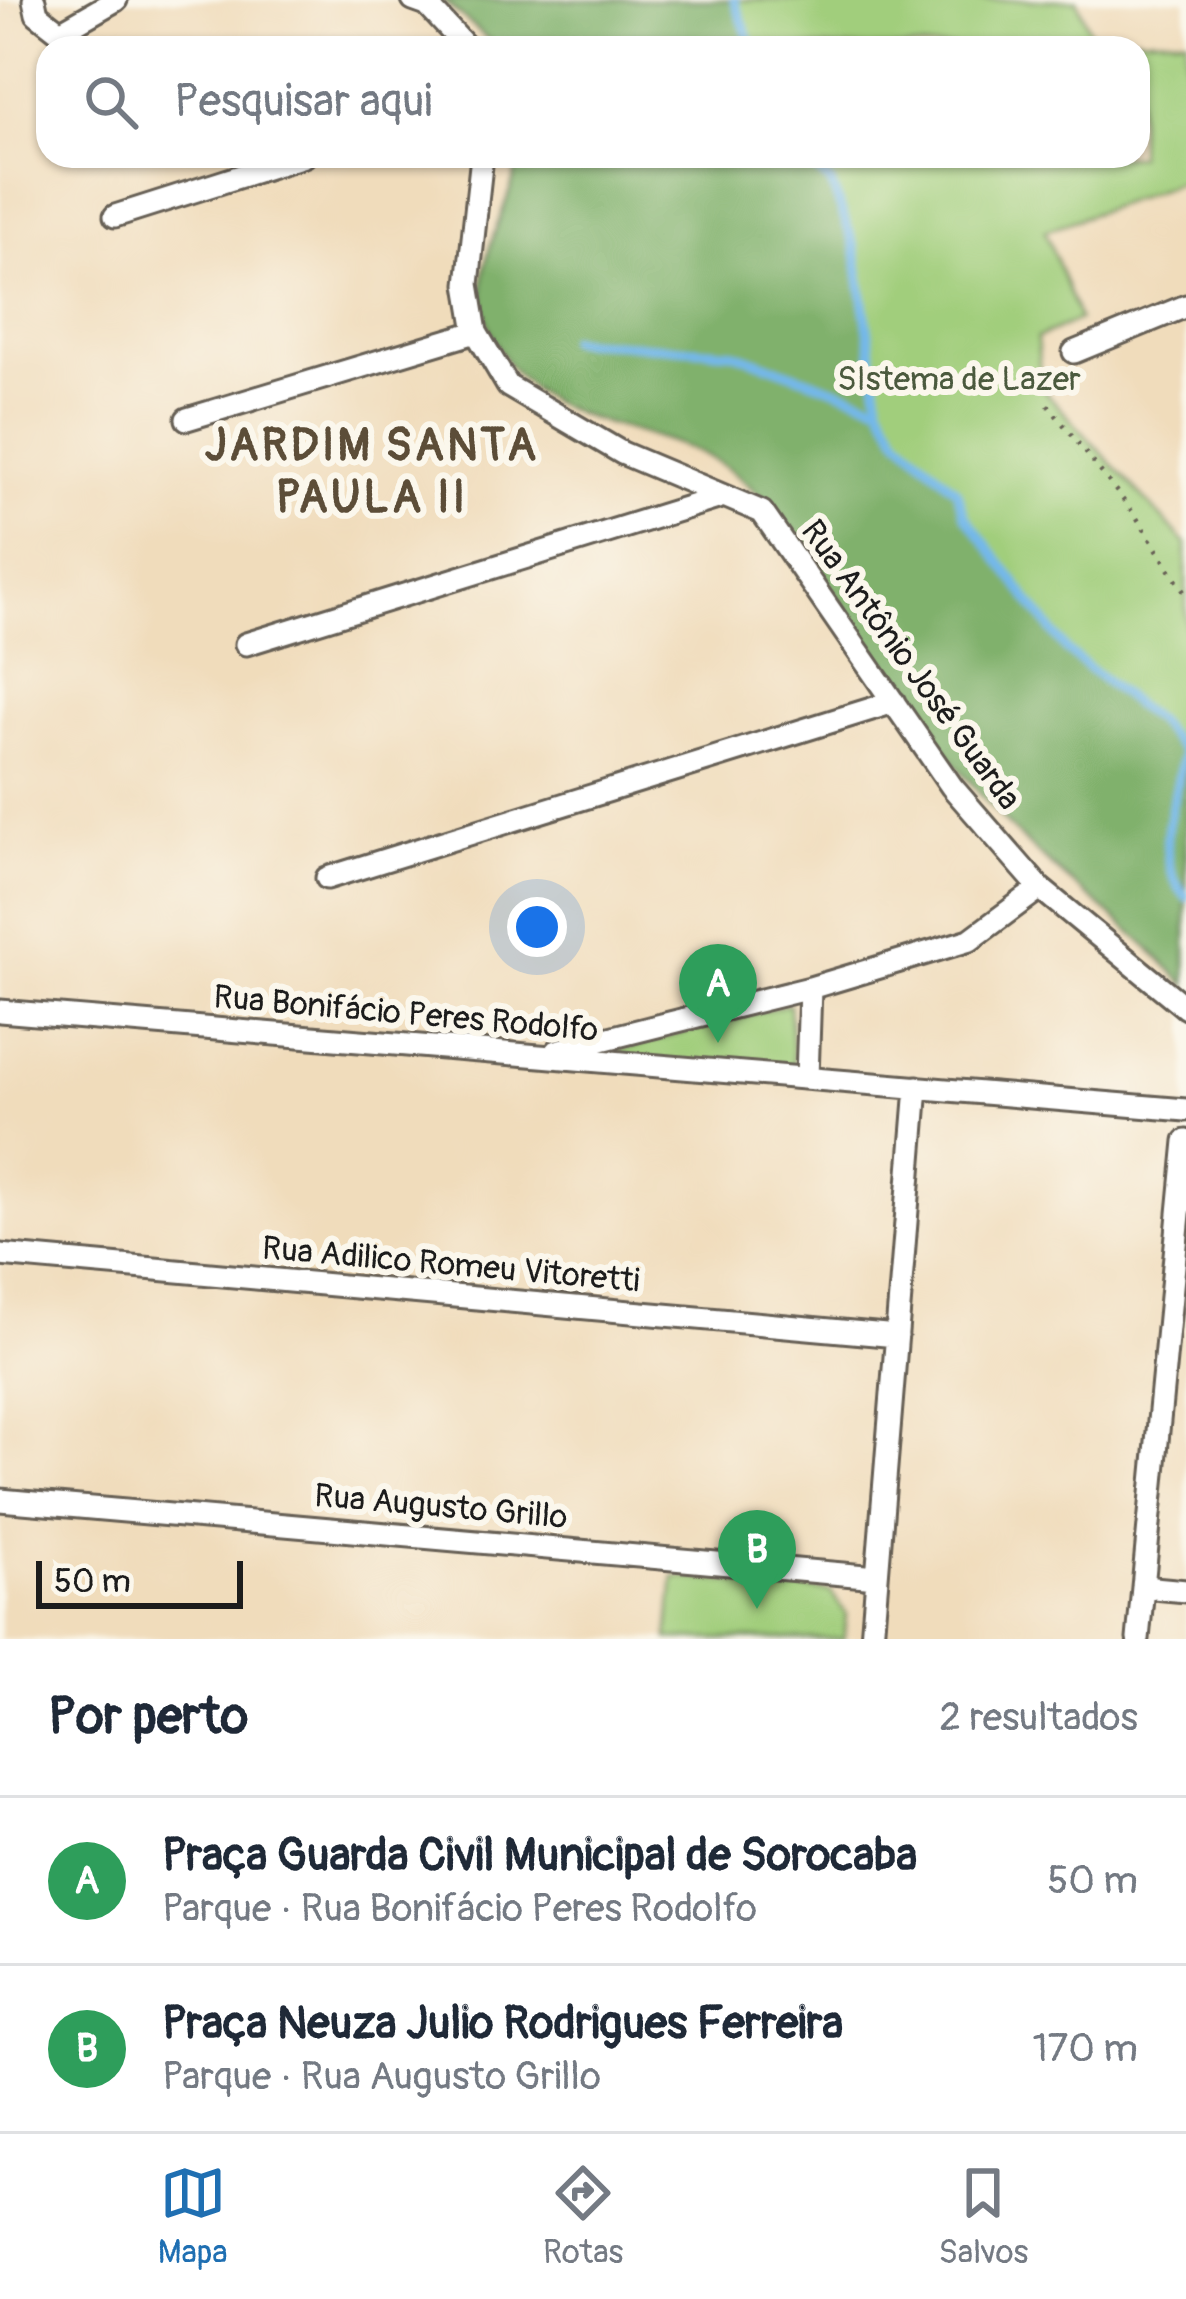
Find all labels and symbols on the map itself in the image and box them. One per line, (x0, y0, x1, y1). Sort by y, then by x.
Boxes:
park label: SIstema de Lazer (837, 359, 1081, 400)
district label: JARDIM SANTA PAULA II (205, 418, 539, 526)
street label: Rua Antônio José Guarda (792, 512, 1030, 818)
your location (507, 897, 567, 957)
pin: A (679, 944, 757, 1043)
street label: Rua Bonifácio Peres Rodolfo (212, 976, 600, 1051)
street label: Rua Adilico Romeu Vitoretti (260, 1228, 641, 1301)
street label: Rua Augusto Grillo (313, 1475, 569, 1538)
pin: B (718, 1510, 796, 1609)
scale bar (36, 1555, 243, 1608)

